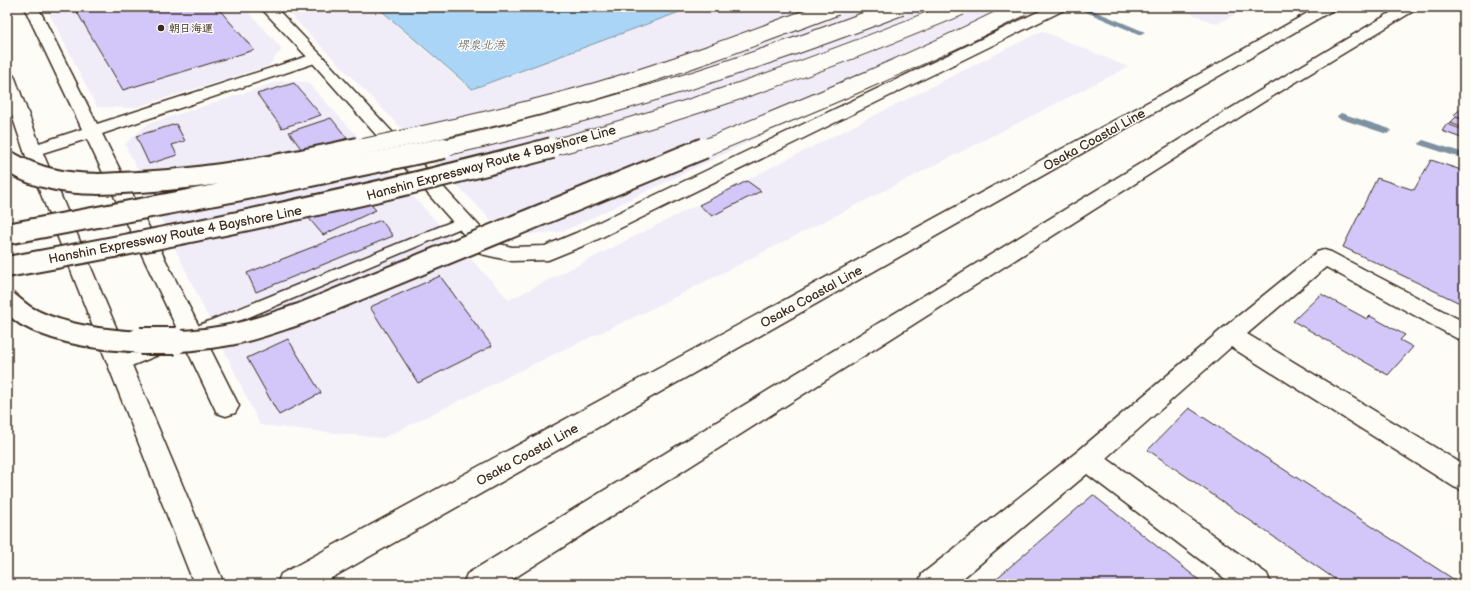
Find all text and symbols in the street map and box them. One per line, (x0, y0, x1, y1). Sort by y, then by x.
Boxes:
place label: 朝日海運 (169, 22, 213, 35)
marker: 朝日海運 (156, 23, 166, 33)
water label: 堺泉北港 (457, 38, 506, 53)
street label: Osaka Coastal Line (1041, 105, 1148, 175)
street label: Hanshin Expressway Route 4 Bayshore Line (365, 122, 618, 204)
street label: Hanshin Expressway Route 4 Bayshore Line (47, 202, 303, 267)
street label: Osaka Coastal Line (758, 262, 865, 332)
street label: Osaka Coastal Line (474, 420, 581, 490)

